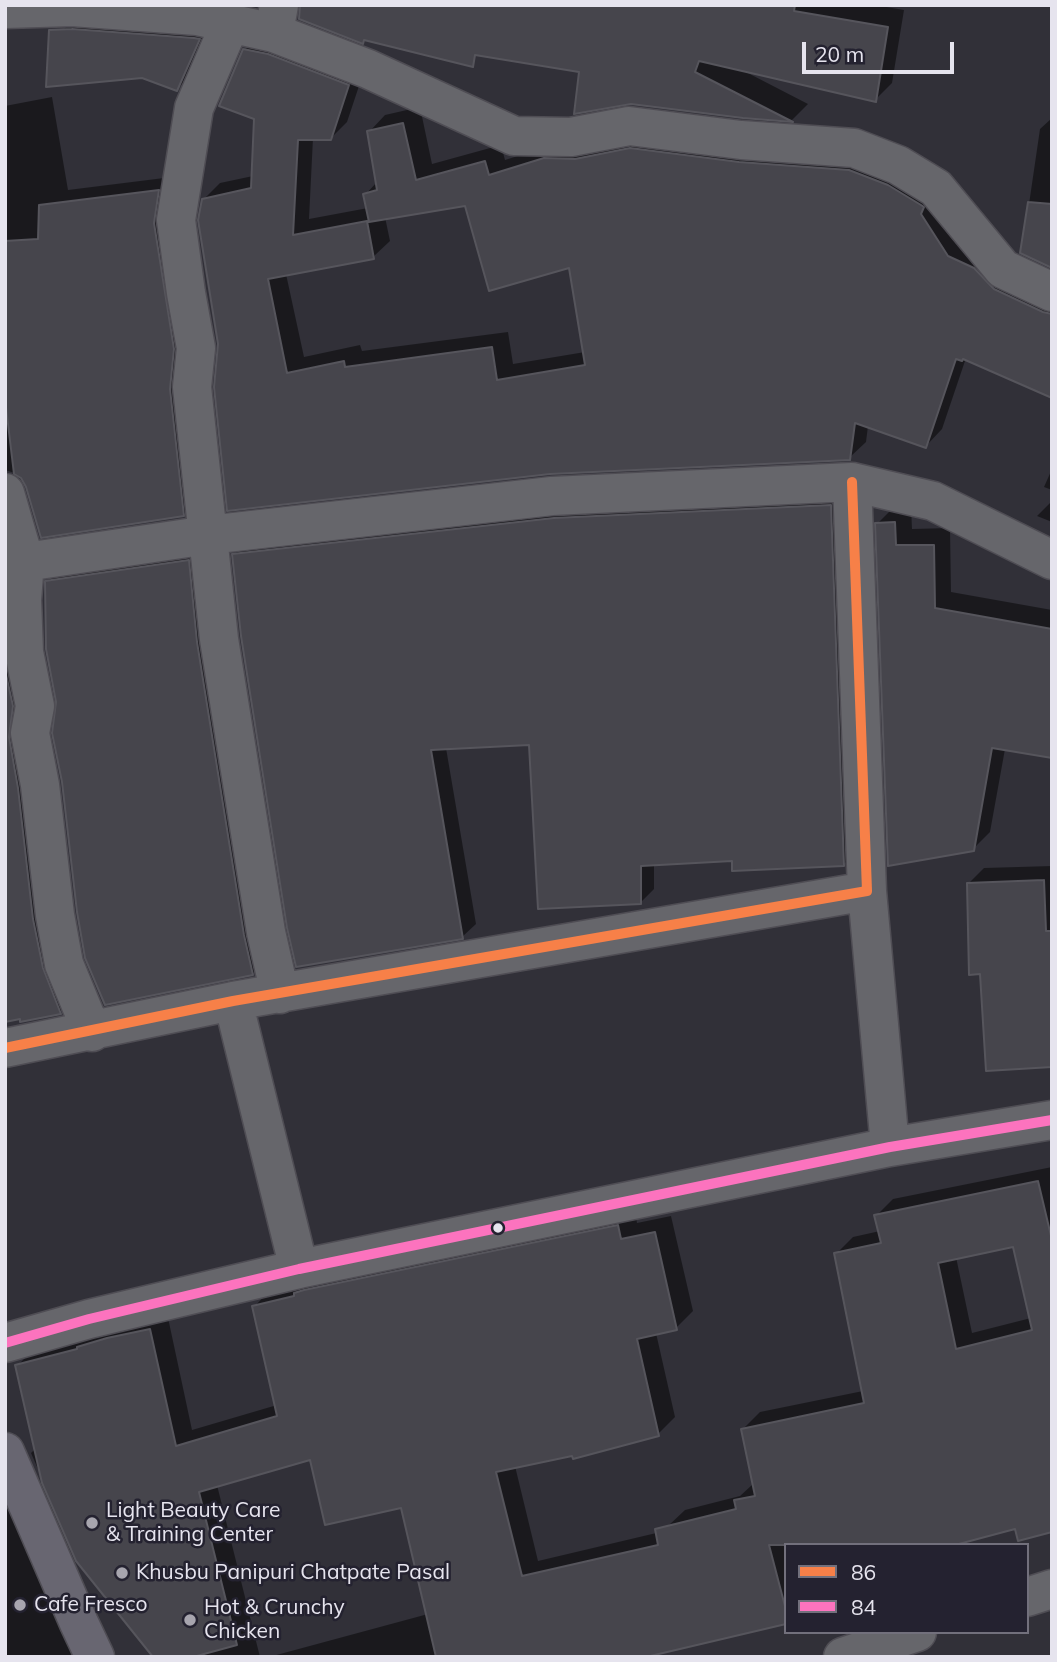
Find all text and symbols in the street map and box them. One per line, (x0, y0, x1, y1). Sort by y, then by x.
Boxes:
scale bar (805, 28, 957, 72)
text: 20 m (815, 41, 864, 67)
unlabelled marker (491, 1221, 505, 1235)
place label: Light Beauty Care & Training Center (106, 1498, 280, 1548)
marker: Light Beauty Care & Training Center (84, 1515, 100, 1531)
legend (784, 1543, 1029, 1634)
text: 86 (851, 1559, 876, 1585)
place label: Khusbu Panipuri Chatpate Pasal (136, 1560, 450, 1586)
marker: Khusbu Panipuri Chatpate Pasal (114, 1565, 130, 1581)
place label: Cafe Fresco (34, 1592, 147, 1618)
text: 84 (851, 1594, 876, 1620)
place label: Hot & Crunchy Chicken (204, 1595, 345, 1645)
marker: Cafe Fresco (12, 1597, 28, 1613)
marker: Hot & Crunchy Chicken (182, 1612, 198, 1628)

